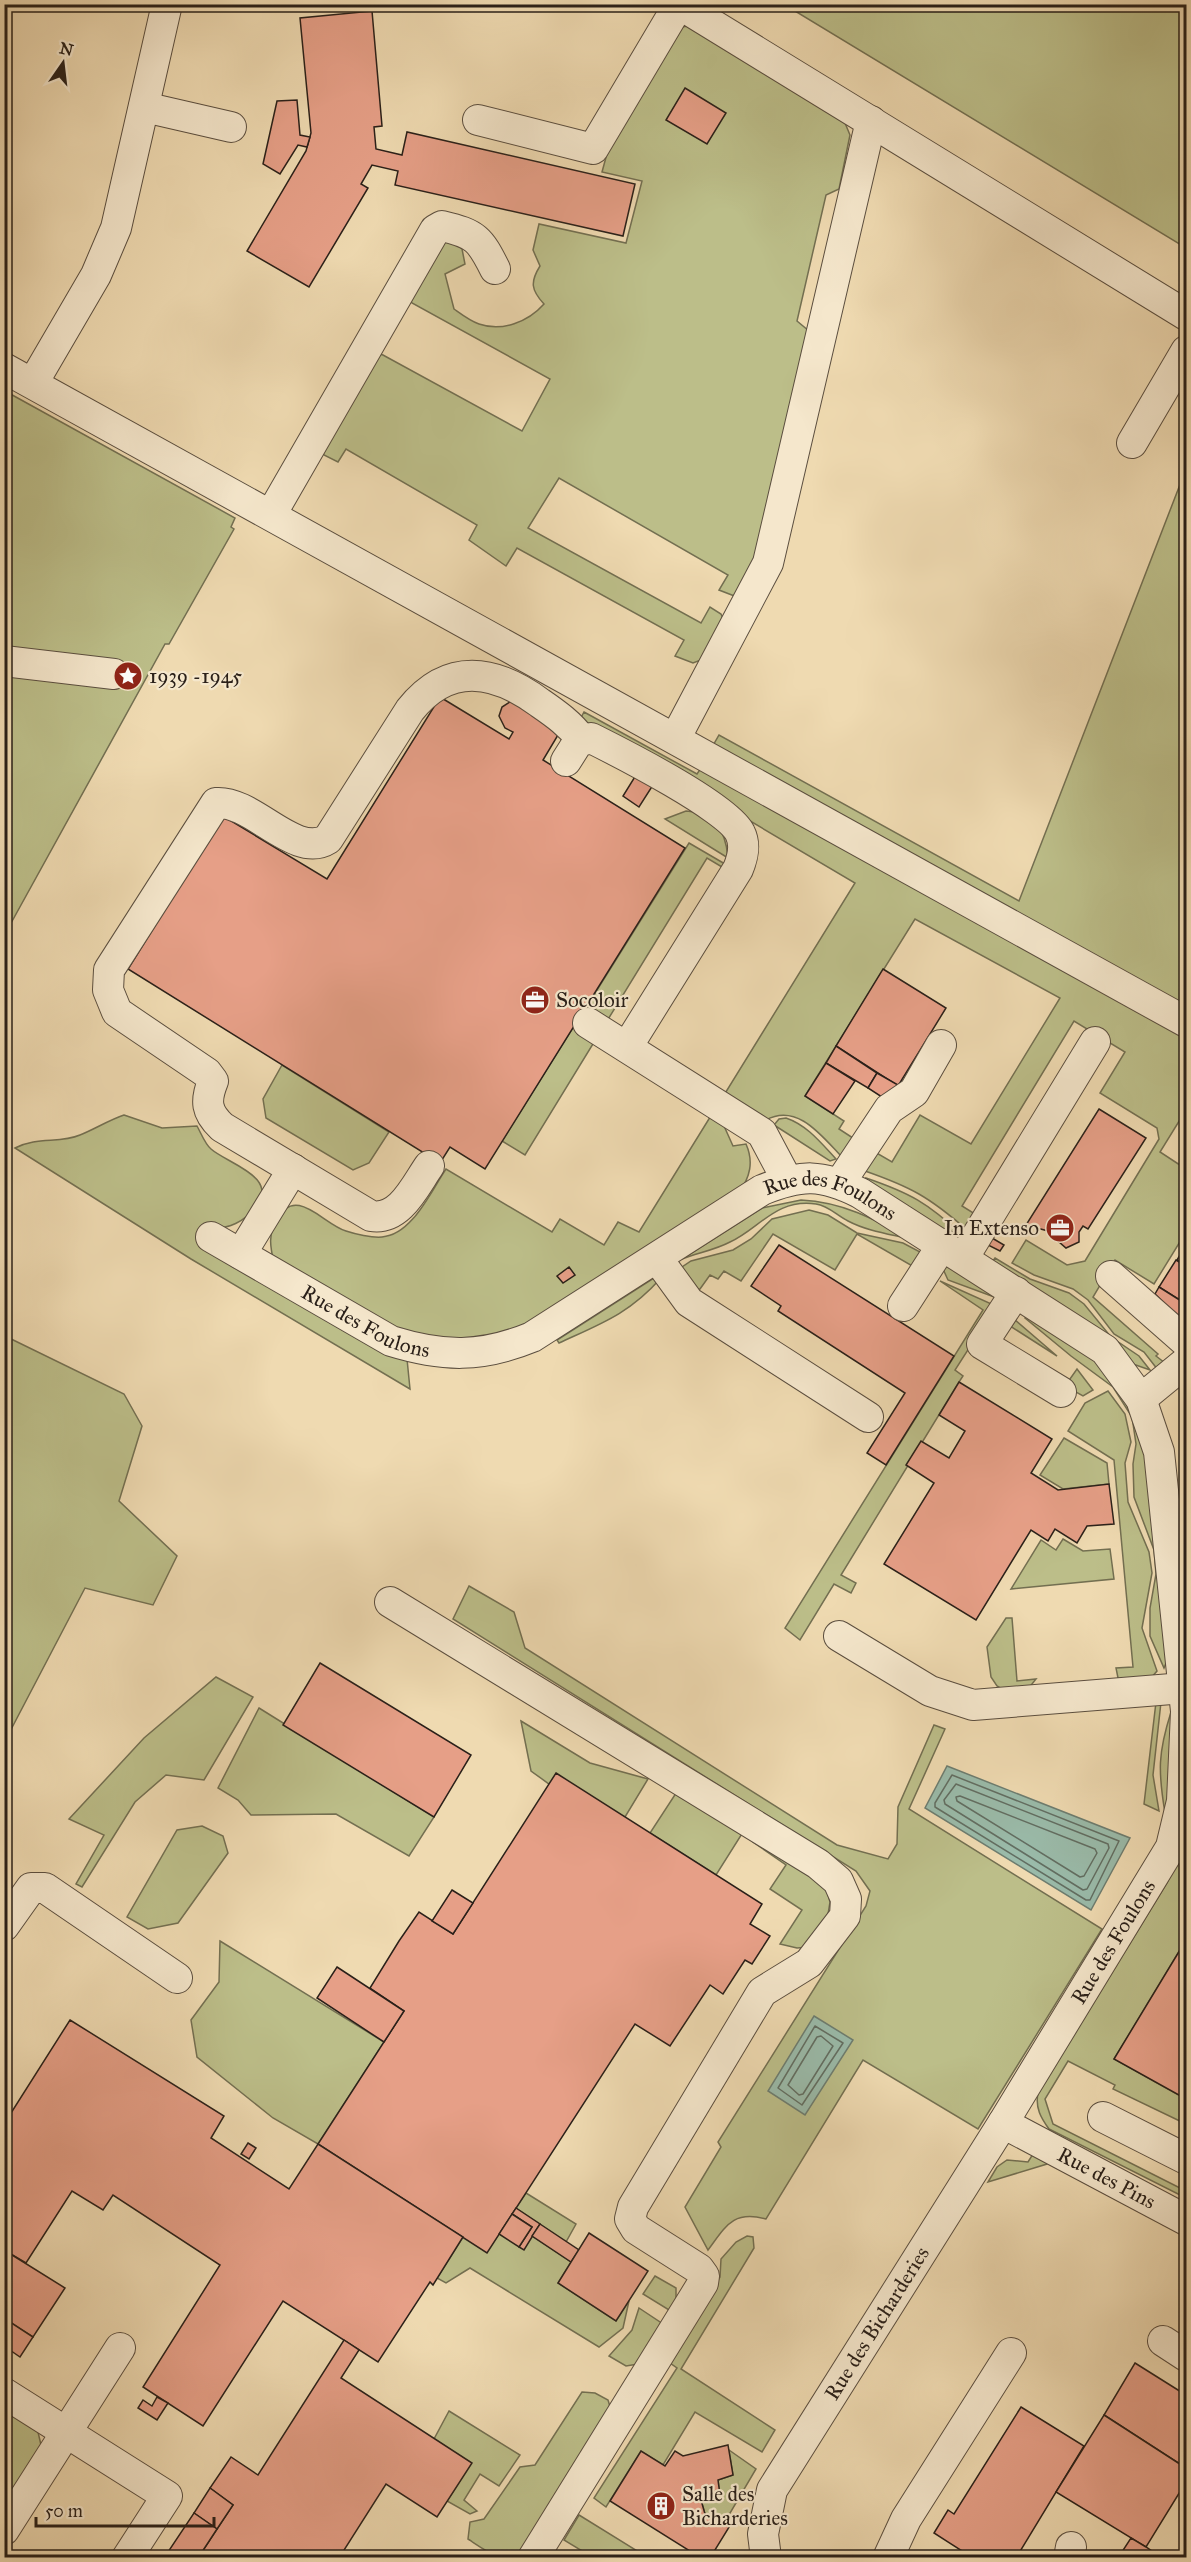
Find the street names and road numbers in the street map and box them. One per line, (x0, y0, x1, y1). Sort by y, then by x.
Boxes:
street label: Rue des Foulons (760, 1165, 902, 1226)
street label: Rue des Foulons (297, 1279, 432, 1363)
street label: Rue des Foulons (1065, 1875, 1161, 2009)
street label: Rue des Pins (1053, 2141, 1160, 2215)
street label: Rue des Bicharderies (819, 2242, 935, 2405)

